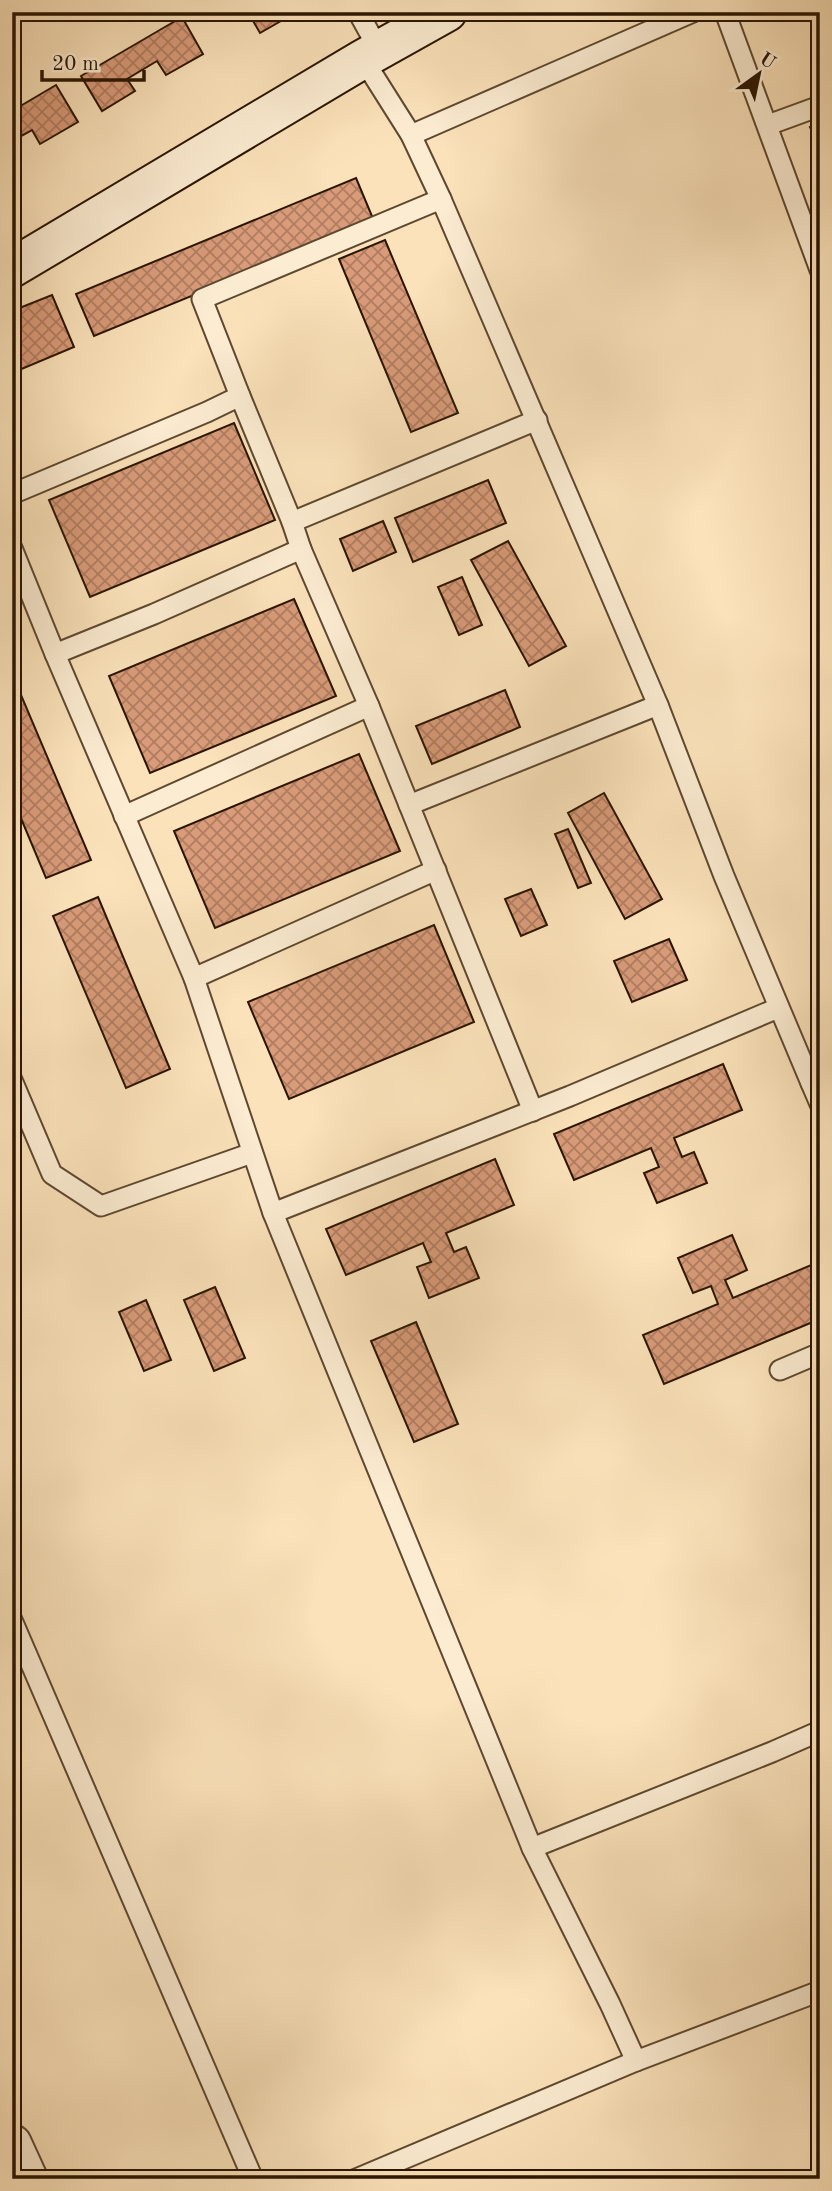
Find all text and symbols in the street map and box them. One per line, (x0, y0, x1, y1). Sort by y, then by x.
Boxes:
scale bar (42, 38, 144, 82)
north arrow (724, 38, 794, 108)
text: U (755, 50, 778, 74)
text: 20 m (52, 54, 99, 75)

